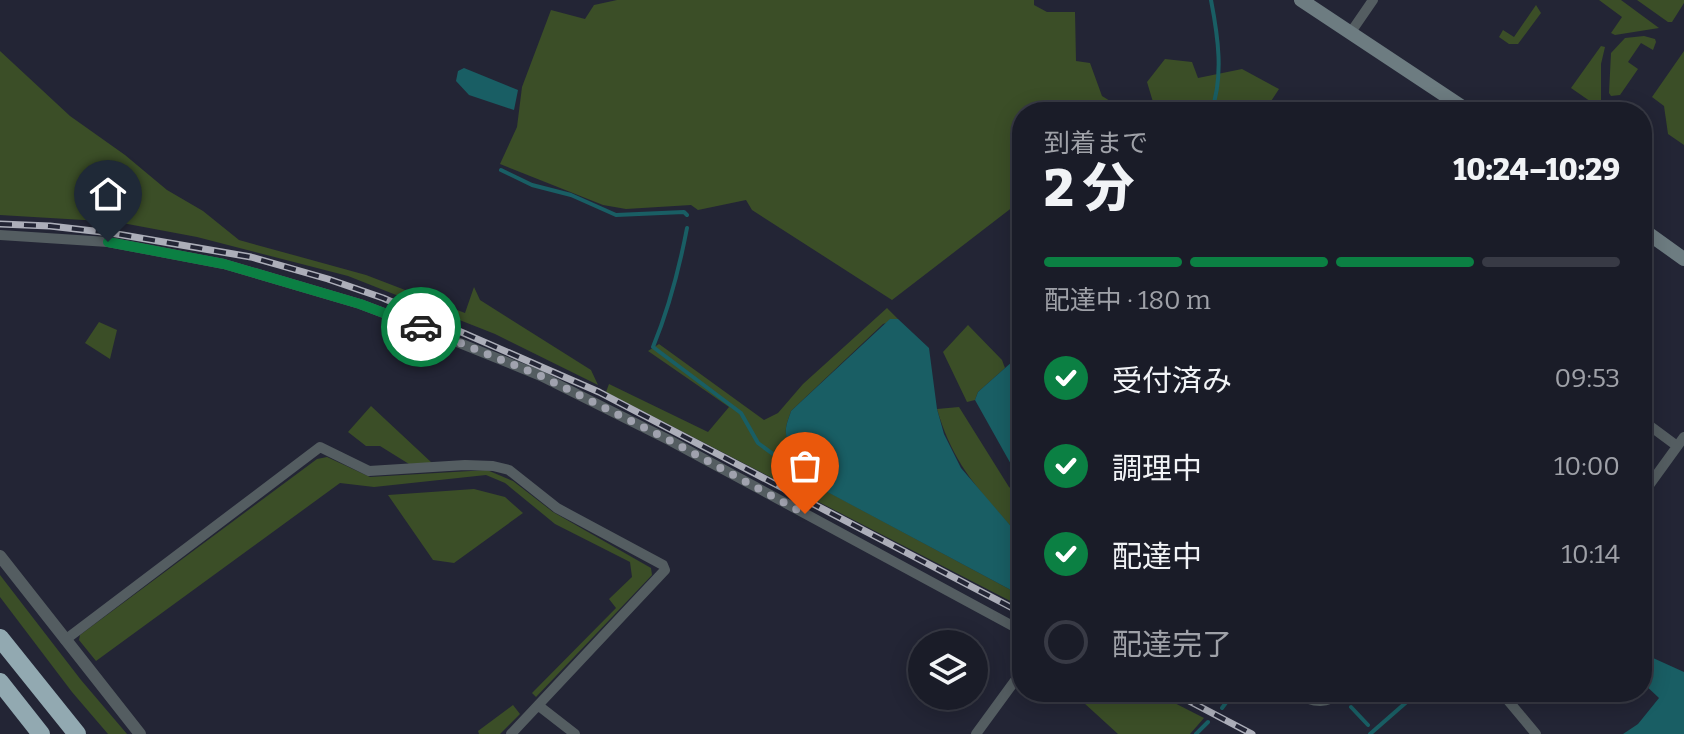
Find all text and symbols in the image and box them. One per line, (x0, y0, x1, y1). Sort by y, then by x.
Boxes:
text: 到着まで (1044, 128, 1148, 159)
text: 10:24–10:29 (1453, 152, 1620, 188)
text: 2 分 (1044, 157, 1135, 220)
pin (74, 160, 142, 242)
icon: home (86, 172, 130, 216)
text: 配達中 · 180 m (1044, 285, 1211, 316)
courier (381, 287, 461, 367)
icon: car (399, 305, 443, 349)
icon: check (1044, 356, 1088, 400)
text: 受付済み (1112, 363, 1232, 399)
text: 09:53 (1555, 363, 1620, 394)
pin (771, 432, 839, 514)
icon: bag (783, 444, 827, 488)
icon: check (1044, 444, 1088, 488)
text: 調理中 (1112, 451, 1202, 487)
text: 10:00 (1554, 451, 1620, 482)
icon: check (1044, 532, 1088, 576)
text: 配達中 (1112, 539, 1202, 575)
text: 10:14 (1562, 539, 1620, 570)
text: 配達完了 (1112, 627, 1232, 663)
map controls (908, 630, 988, 710)
button: layers (908, 630, 988, 710)

